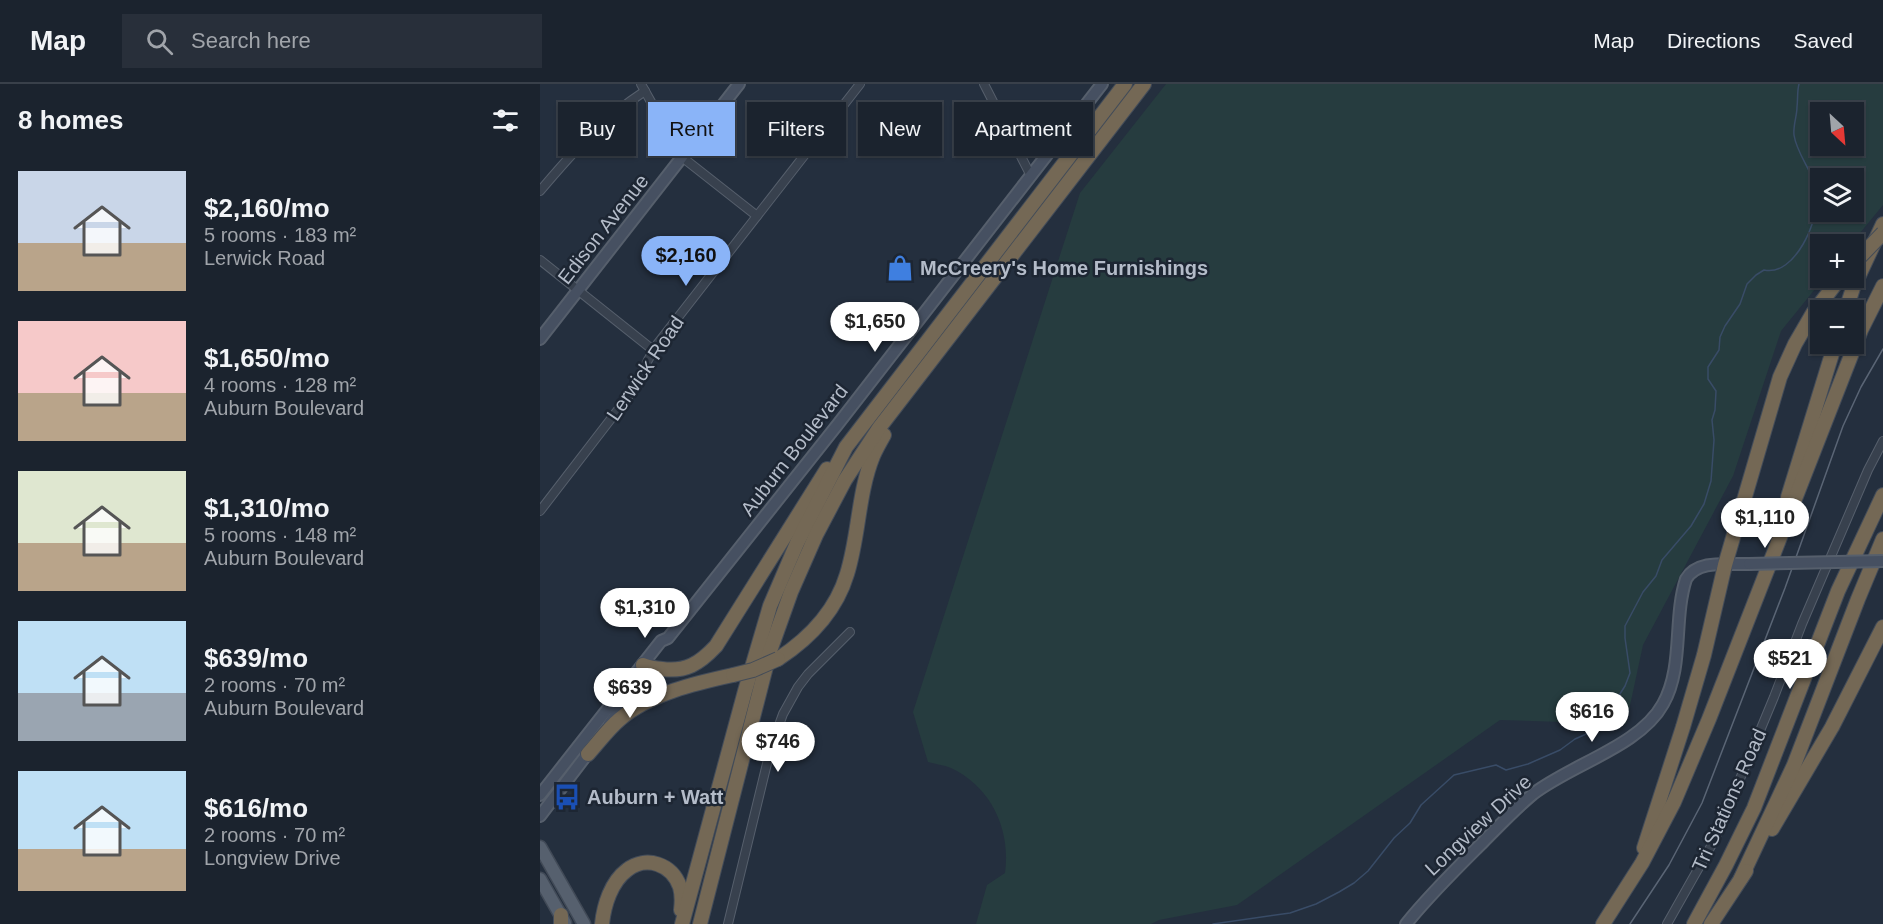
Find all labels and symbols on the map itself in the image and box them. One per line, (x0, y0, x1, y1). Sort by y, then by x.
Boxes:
north arrow (1810, 102, 1864, 156)
street label: Edison Avenue (553, 170, 653, 288)
pin: $2,160 (637, 236, 735, 287)
shop icon: McCreery's Home Furnishings (885, 253, 915, 283)
place label: McCreery's Home Furnishings (920, 257, 1208, 279)
pin: $1,650 (826, 302, 924, 353)
street label: Lerwick Road (602, 312, 688, 424)
street label: Auburn Boulevard (736, 380, 852, 520)
pin: $1,110 (1716, 498, 1814, 549)
pin: $1,310 (596, 588, 694, 639)
pin: $521 (1754, 639, 1826, 690)
pin: $639 (594, 668, 666, 719)
pin: $616 (1556, 692, 1628, 743)
pin: $746 (742, 722, 814, 773)
street label: Tri Stations Road (1688, 725, 1770, 875)
street label: Longview Drive (1420, 770, 1536, 880)
bus stop icon: Auburn + Watt (552, 782, 582, 812)
place label: Auburn + Watt (587, 786, 724, 808)

